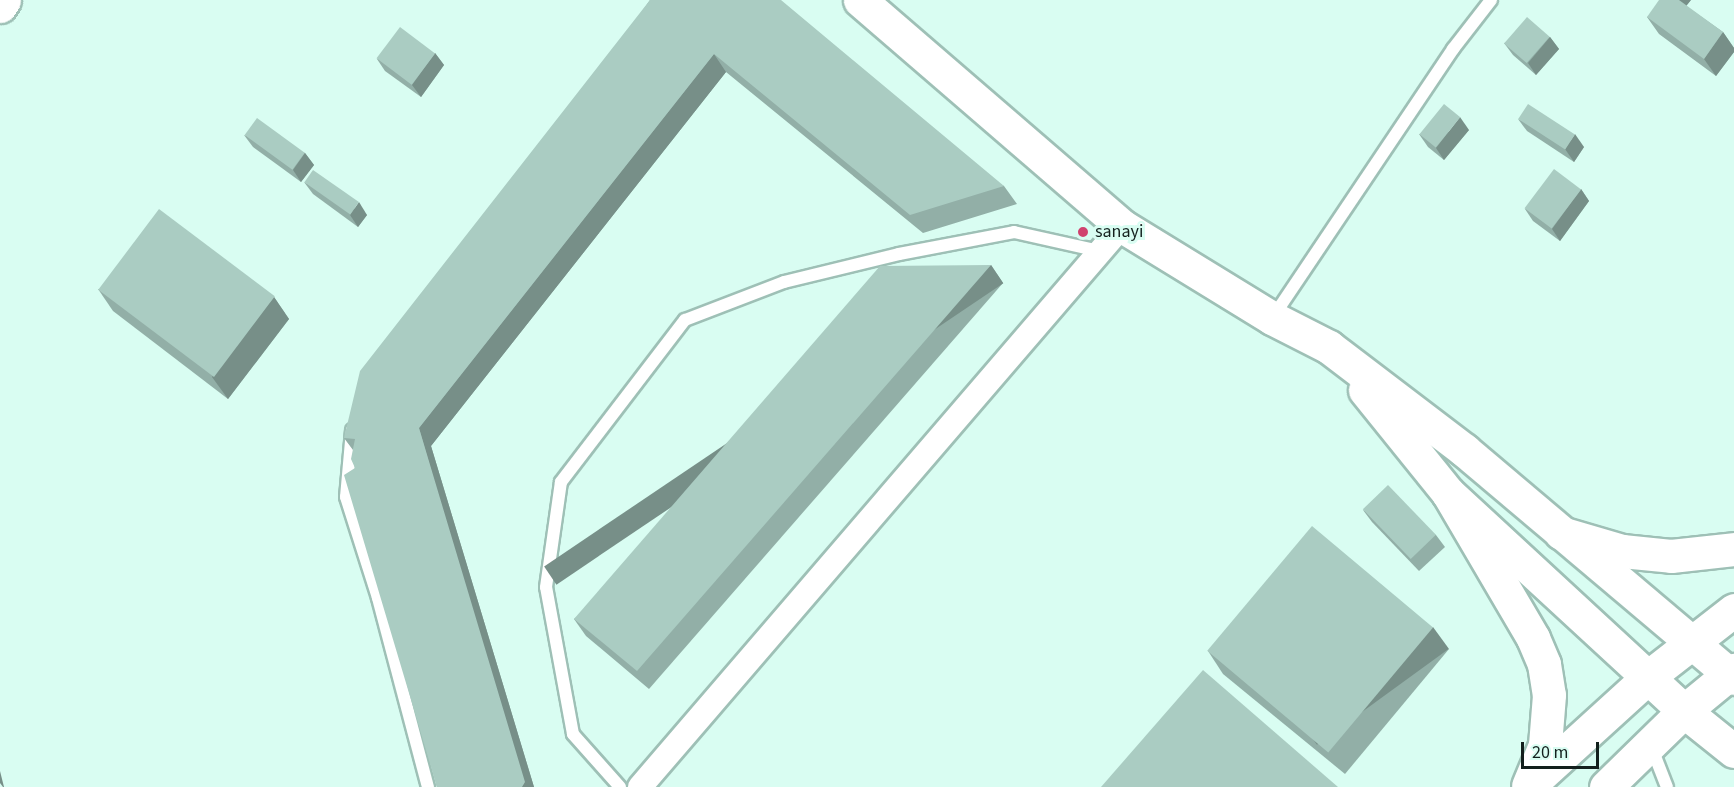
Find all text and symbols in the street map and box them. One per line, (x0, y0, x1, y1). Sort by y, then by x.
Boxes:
place label: sanayi (1095, 221, 1143, 243)
marker: sanayi (1076, 225, 1090, 239)
scale bar (1524, 730, 1602, 768)
text: 20 m (1532, 740, 1568, 765)

